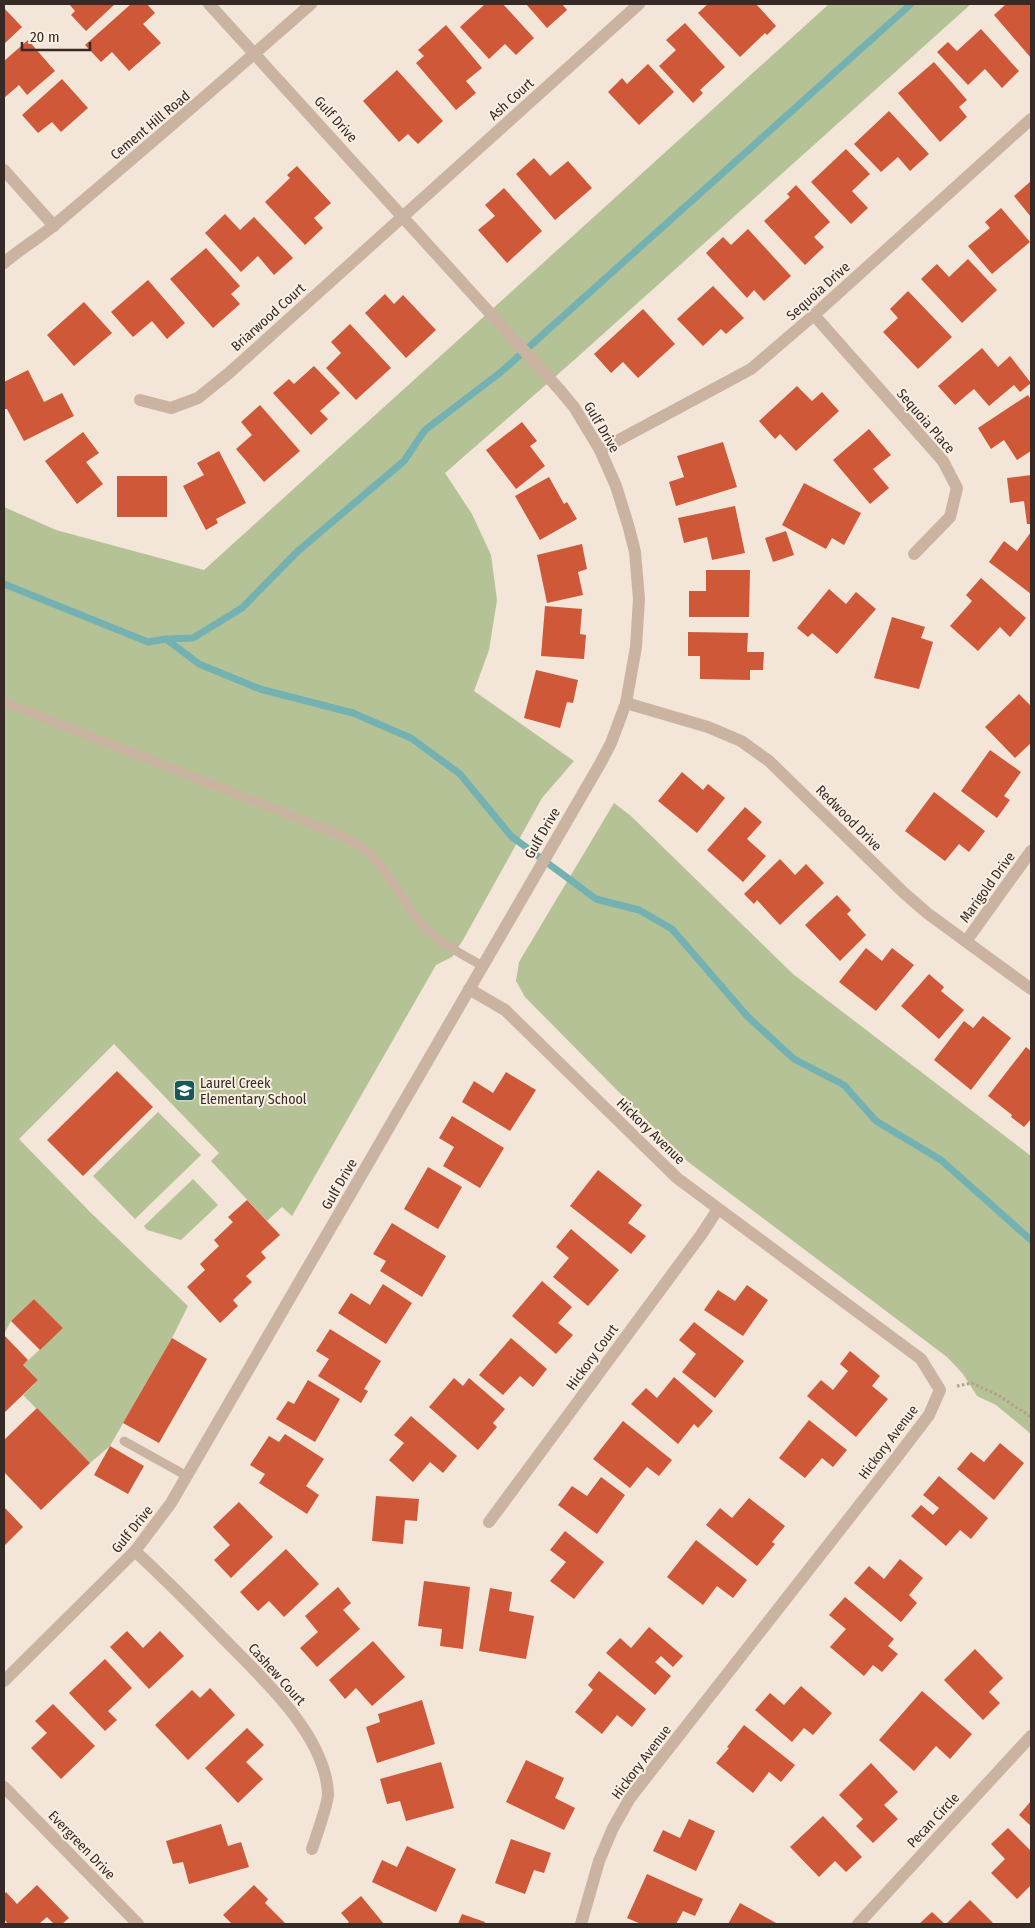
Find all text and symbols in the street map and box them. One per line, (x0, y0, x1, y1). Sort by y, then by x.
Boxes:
scale bar (22, 20, 90, 52)
text: 20 m (30, 28, 60, 46)
street label: Ash Court (485, 74, 538, 124)
street label: Cement Hill Road (107, 87, 193, 164)
street label: Gulf Drive (310, 93, 361, 146)
street label: Sequoia Drive (783, 258, 854, 324)
street label: Briarwood Court (228, 279, 309, 355)
street label: Sequoia Place (893, 386, 958, 457)
street label: Gulf Drive (580, 399, 623, 456)
street label: Redwood Drive (812, 782, 885, 855)
street label: Gulf Drive (521, 805, 564, 862)
street label: Marigold Drive (956, 849, 1019, 926)
place label: Laurel Creek Elementary School (200, 1075, 307, 1108)
school or university icon: Laurel Creek Elementary School (172, 1079, 196, 1103)
street label: Hickory Avenue (613, 1095, 688, 1168)
street label: Gulf Drive (318, 1156, 361, 1213)
street label: Hickory Court (563, 1321, 622, 1394)
street label: Hickory Avenue (855, 1402, 922, 1483)
street label: Gulf Drive (108, 1502, 157, 1557)
street label: Cashew Court (244, 1640, 309, 1709)
street label: Hickory Avenue (608, 1722, 675, 1803)
street label: Pecan Circle (904, 1789, 963, 1851)
street label: Evergreen Drive (45, 1807, 119, 1883)

